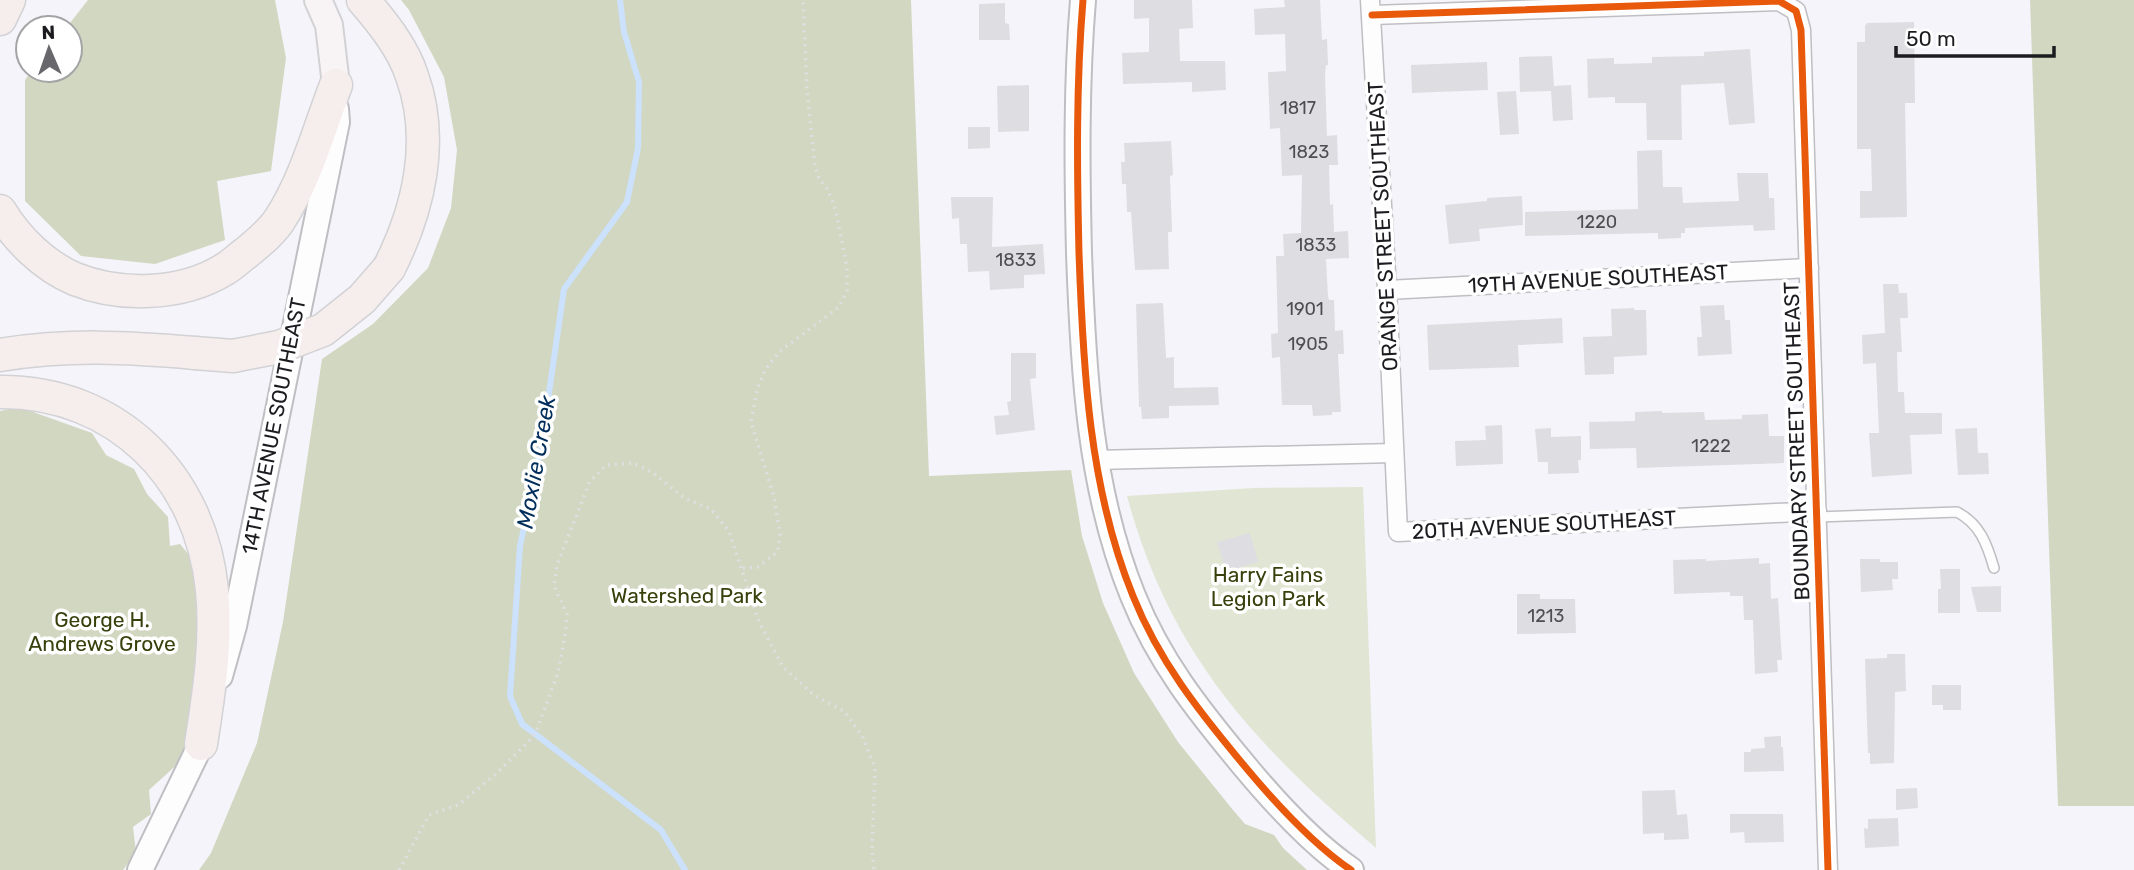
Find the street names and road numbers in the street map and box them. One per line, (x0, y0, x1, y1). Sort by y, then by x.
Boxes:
street label: ORANGE STREET SOUTHEAST (1362, 80, 1403, 372)
street label: 19TH AVENUE SOUTHEAST (1467, 259, 1729, 298)
street label: BOUNDARY STREET SOUTHEAST (1778, 281, 1815, 601)
street label: 14TH AVENUE SOUTHEAST (236, 296, 311, 556)
street label: 20TH AVENUE SOUTHEAST (1411, 505, 1677, 544)

